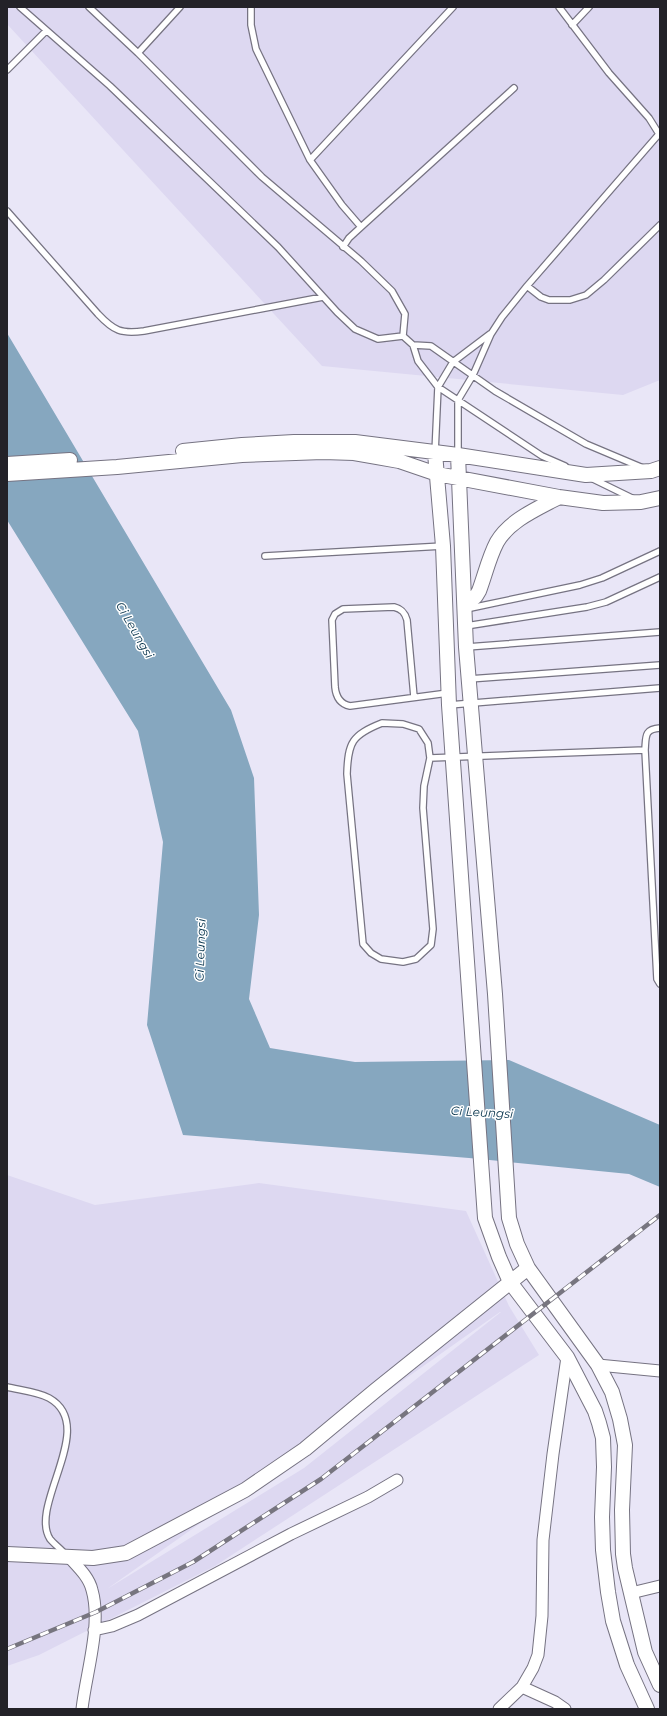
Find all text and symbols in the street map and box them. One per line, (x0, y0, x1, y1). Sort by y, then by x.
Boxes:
water label: Ci Leungsi (113, 599, 158, 662)
water label: Ci Leungsi (191, 918, 209, 982)
water label: Ci Leungsi (450, 1103, 514, 1121)

